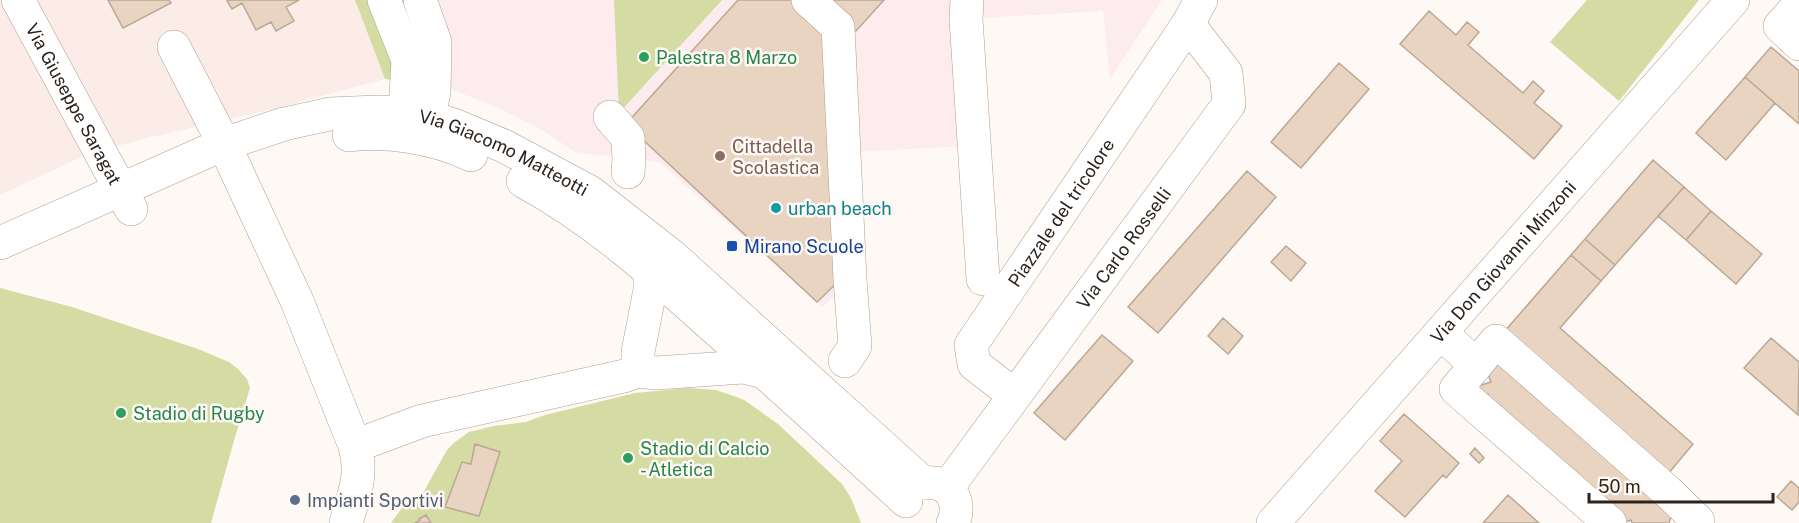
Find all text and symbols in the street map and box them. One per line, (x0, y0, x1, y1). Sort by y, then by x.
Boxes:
street label: Via Giuseppe Saragat (22, 19, 126, 188)
place label: Palestra 8 Marzo (656, 47, 797, 68)
marker: Palestra 8 Marzo (637, 50, 651, 64)
street label: Via Giacomo Matteotti (418, 105, 592, 200)
street label: Piazzale del tricolore (1003, 134, 1118, 290)
place label: Cittadella Scolastica (732, 136, 819, 178)
marker: Cittadella Scolastica (713, 149, 727, 163)
street label: Via Don Giovanni Minzoni (1426, 176, 1580, 347)
street label: Via Carlo Rosselli (1072, 183, 1175, 313)
place label: urban beach (788, 198, 892, 219)
marker: urban beach (769, 201, 783, 215)
place label: Mirano Scuole (744, 236, 864, 257)
marker: Mirano Scuole (725, 239, 739, 253)
place label: Stadio di Rugby (133, 403, 265, 424)
marker: Stadio di Rugby (114, 406, 128, 420)
place label: Stadio di Calcio - Atletica (640, 438, 769, 480)
marker: Stadio di Calcio - Atletica (621, 451, 635, 465)
scale bar (1589, 466, 1774, 504)
text: 50 m (1598, 476, 1641, 497)
place label: Impianti Sportivi (307, 490, 443, 511)
marker: Impianti Sportivi (288, 493, 302, 507)

